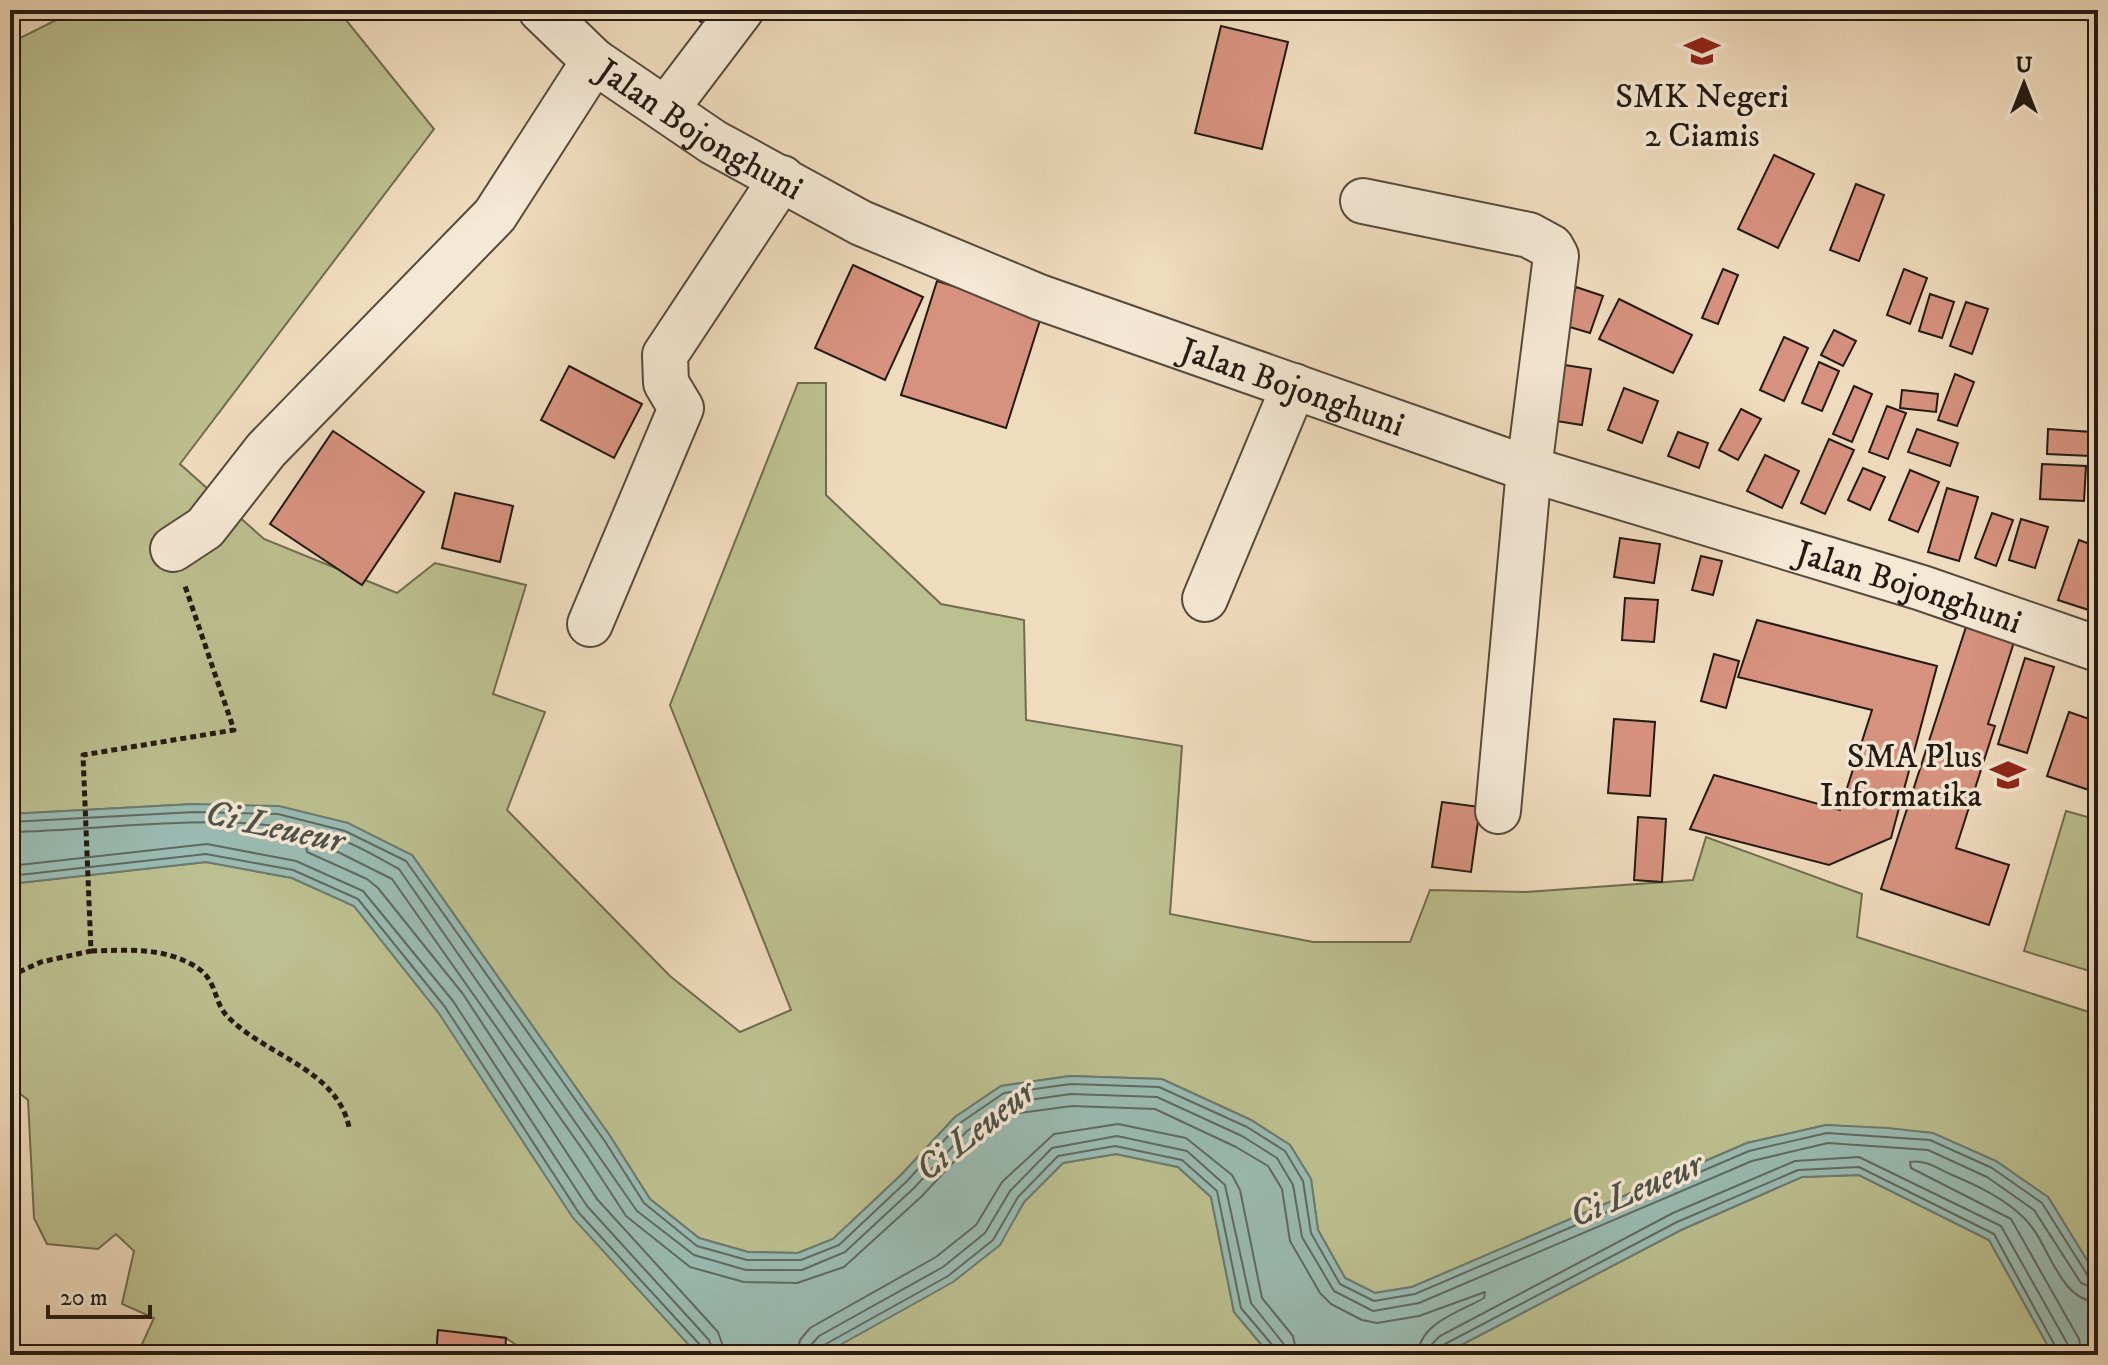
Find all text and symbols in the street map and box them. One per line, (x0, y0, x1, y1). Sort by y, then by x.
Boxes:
school or university icon: SMK Negeri 2 Ciamis (1683, 32, 1721, 70)
north arrow (1984, 44, 2064, 124)
street label: Jalan Bojonghuni (586, 49, 810, 210)
text: U (2015, 52, 2033, 79)
place label: SMK Negeri 2 Ciamis (1615, 76, 1789, 157)
street label: Jalan Bojonghuni (1172, 328, 1410, 447)
street label: Jalan Bojonghuni (1788, 531, 2027, 644)
place label: SMA Plus Informatika (1820, 736, 1983, 817)
school or university icon: SMA Plus Informatika (1989, 756, 2027, 794)
water label: Ci Leueur (201, 791, 351, 865)
water label: Ci Leueur (906, 1068, 1047, 1192)
water label: Ci Leueur (1563, 1141, 1712, 1238)
scale bar (48, 1269, 150, 1319)
text: 20 m (60, 1283, 108, 1313)

